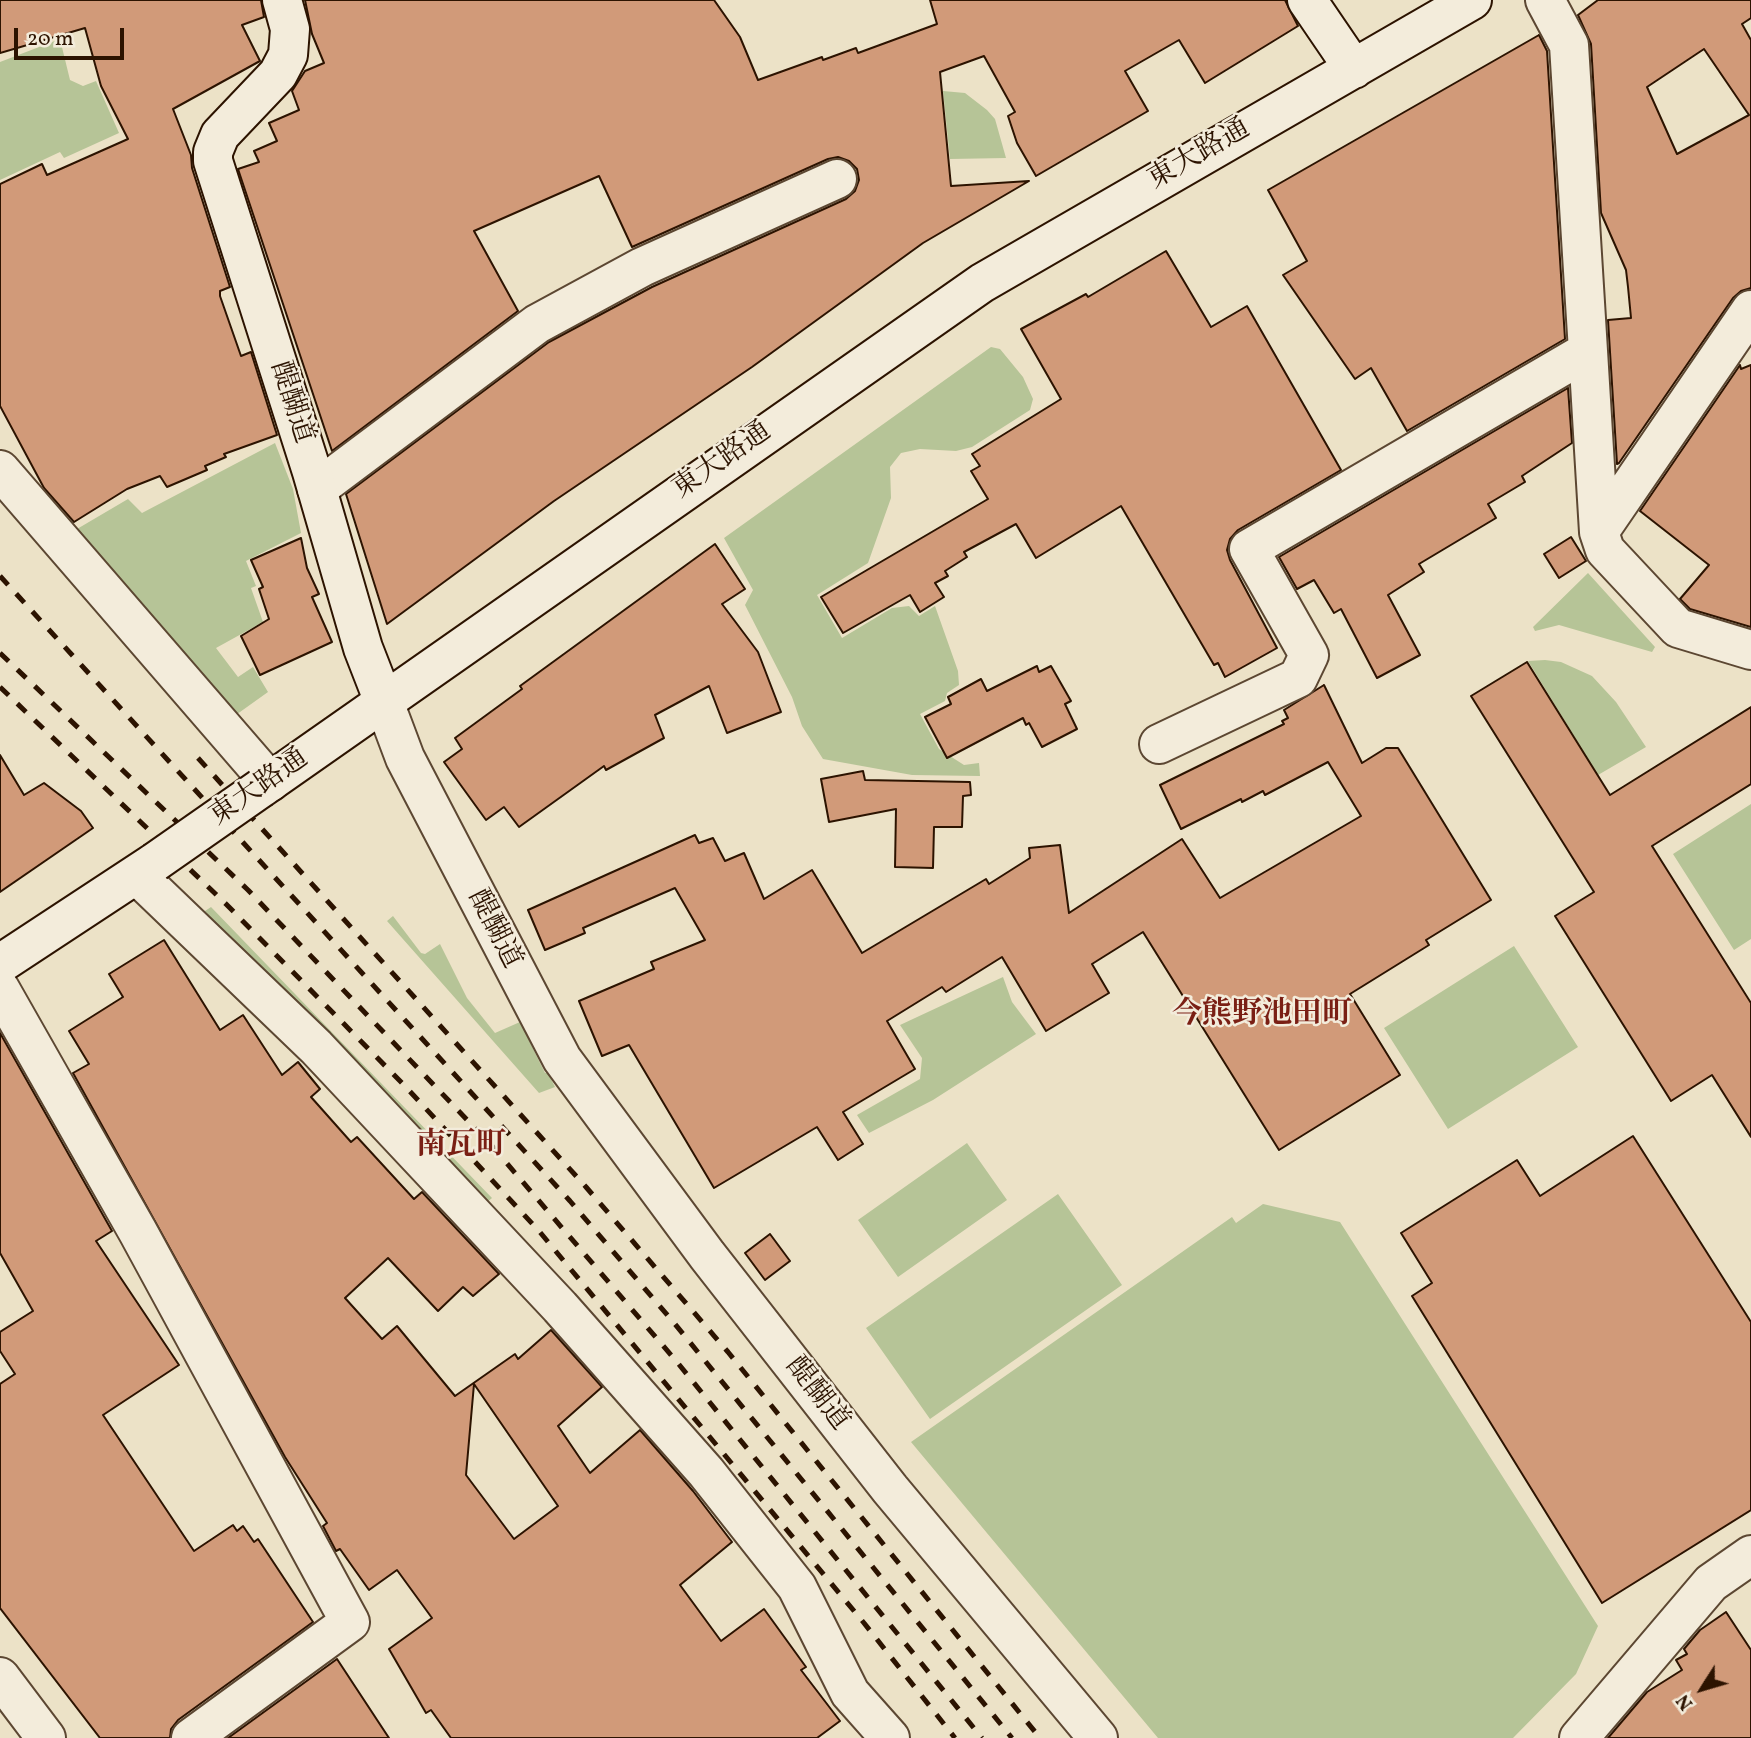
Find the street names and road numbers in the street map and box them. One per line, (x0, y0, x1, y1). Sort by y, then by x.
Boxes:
street label: 東大路通 (1143, 113, 1257, 199)
street label: 醍醐道 (261, 358, 319, 448)
street label: 東大路通 (667, 416, 779, 508)
street label: 東大路通 (204, 743, 316, 835)
street label: 醍醐道 (459, 885, 527, 975)
street label: 醍醐道 (777, 1352, 855, 1438)

